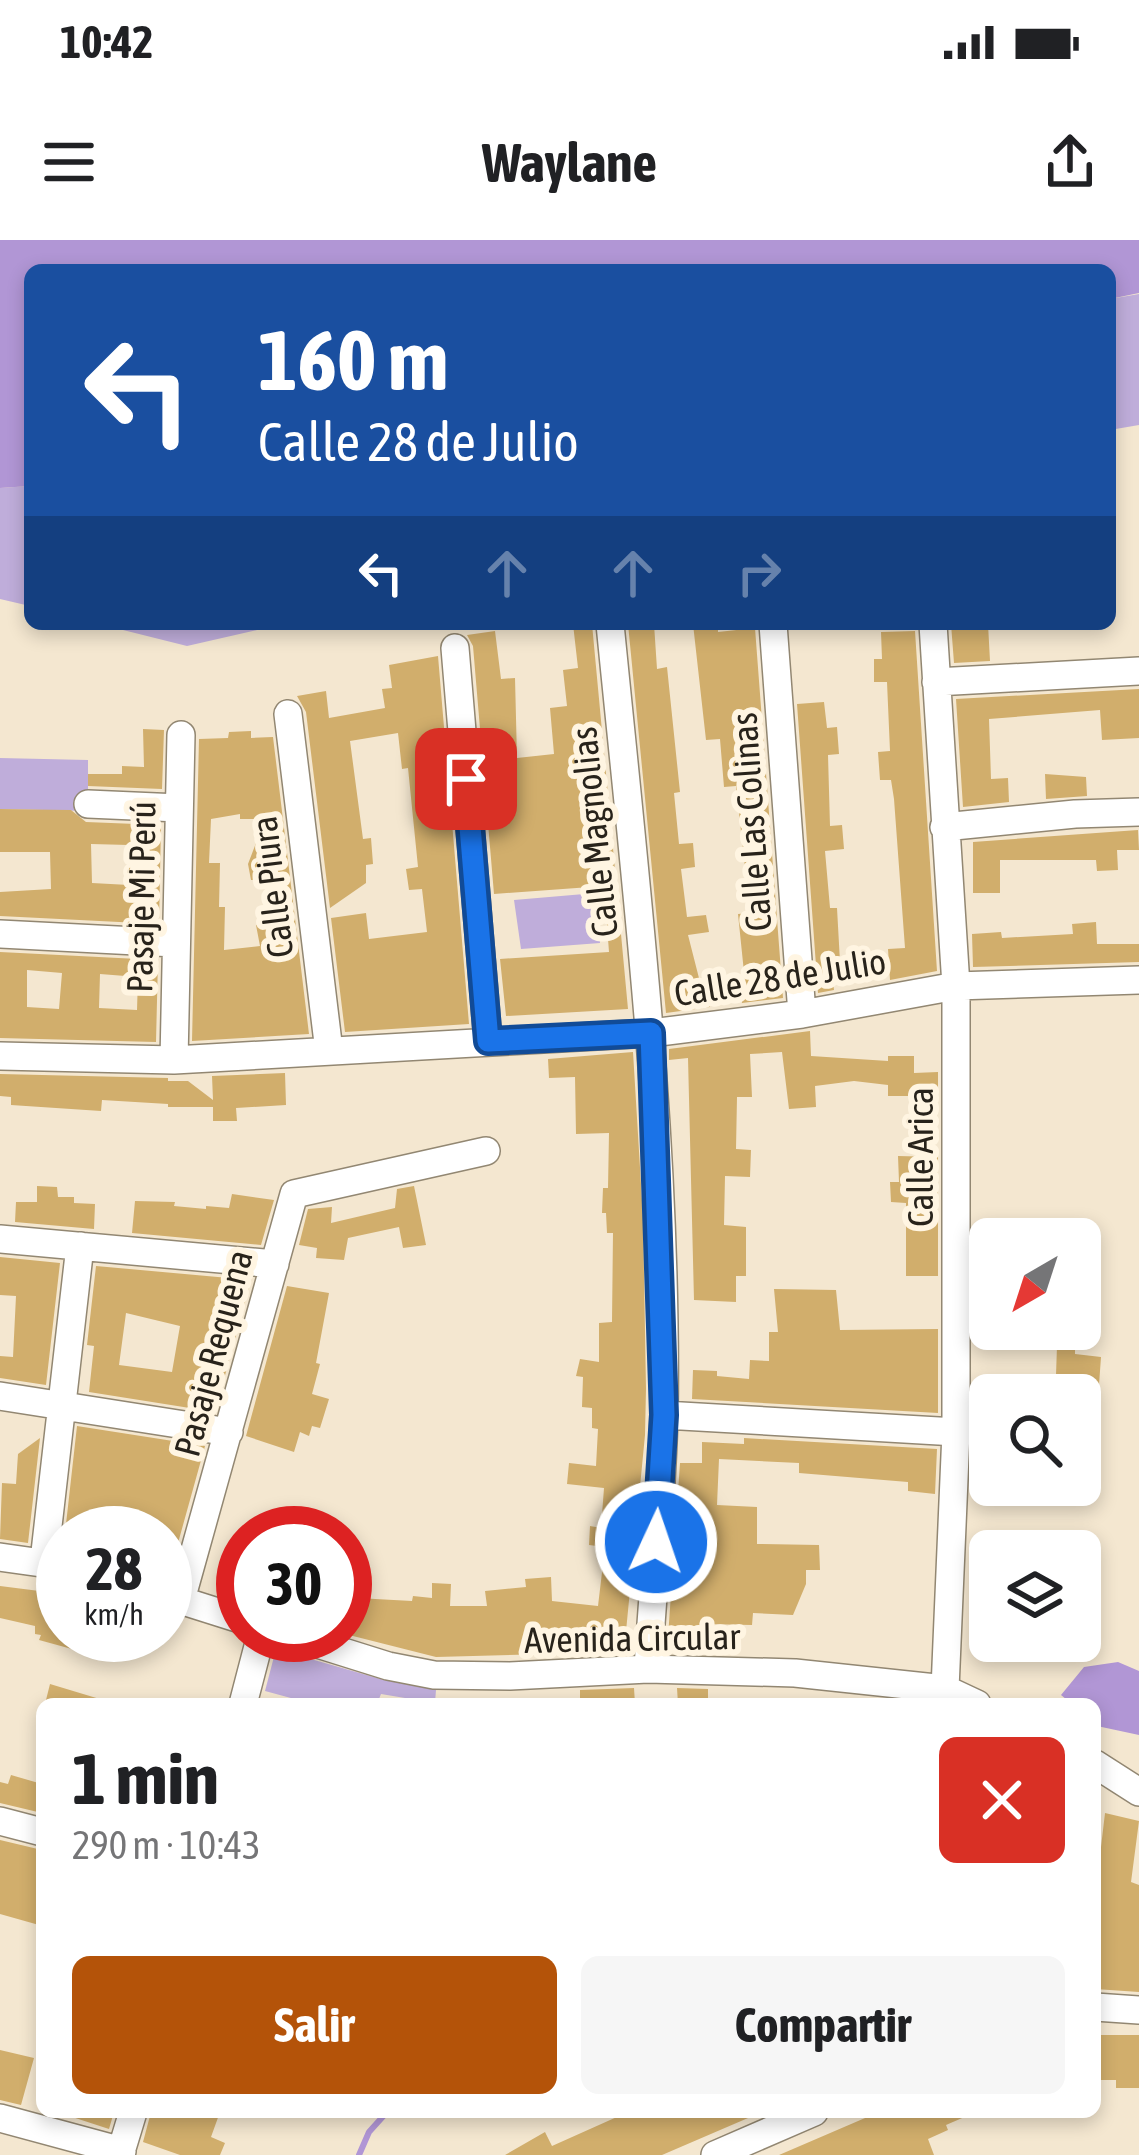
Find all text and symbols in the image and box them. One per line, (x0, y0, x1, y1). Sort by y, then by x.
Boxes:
text: 10:42 (60, 16, 154, 68)
icon: menu (36, 129, 102, 195)
icon: share (1037, 129, 1103, 195)
text: Waylane (482, 132, 657, 193)
icon: left (60, 312, 216, 468)
text: 160 m (258, 312, 448, 408)
text: Calle 28 de Julio (258, 411, 579, 472)
icon: left (348, 540, 414, 606)
icon: ahead (474, 540, 540, 606)
icon: ahead (600, 540, 666, 606)
icon: right (726, 540, 792, 606)
street label: Calle Las Colinas (722, 711, 780, 933)
street label: Calle Magnolias (562, 725, 626, 939)
pin (415, 728, 517, 830)
icon: arrive (433, 746, 499, 812)
street label: Pasaje Mi Perú (118, 801, 164, 993)
street label: Calle Piura (242, 814, 302, 960)
street label: Calle 28 de Julio (671, 940, 889, 1014)
street label: Calle Arica (899, 1087, 941, 1227)
north arrow (969, 1218, 1101, 1350)
map controls (969, 1218, 1101, 1662)
street label: Pasaje Requena (165, 1245, 261, 1461)
button: search (969, 1374, 1101, 1506)
position arrow (593, 1479, 719, 1605)
speed limit sign: 30 (216, 1506, 372, 1662)
button: layers (969, 1530, 1101, 1662)
text: 28 (86, 1534, 142, 1603)
text: km/h (84, 1597, 144, 1631)
street label: Avenida Circular (524, 1615, 742, 1661)
text: 1 min (72, 1737, 219, 1819)
button: close (939, 1737, 1065, 1863)
text: 290 m · 10:43 (72, 1823, 261, 1867)
button: Salir (72, 1956, 557, 2094)
button: Compartir (581, 1956, 1065, 2094)

